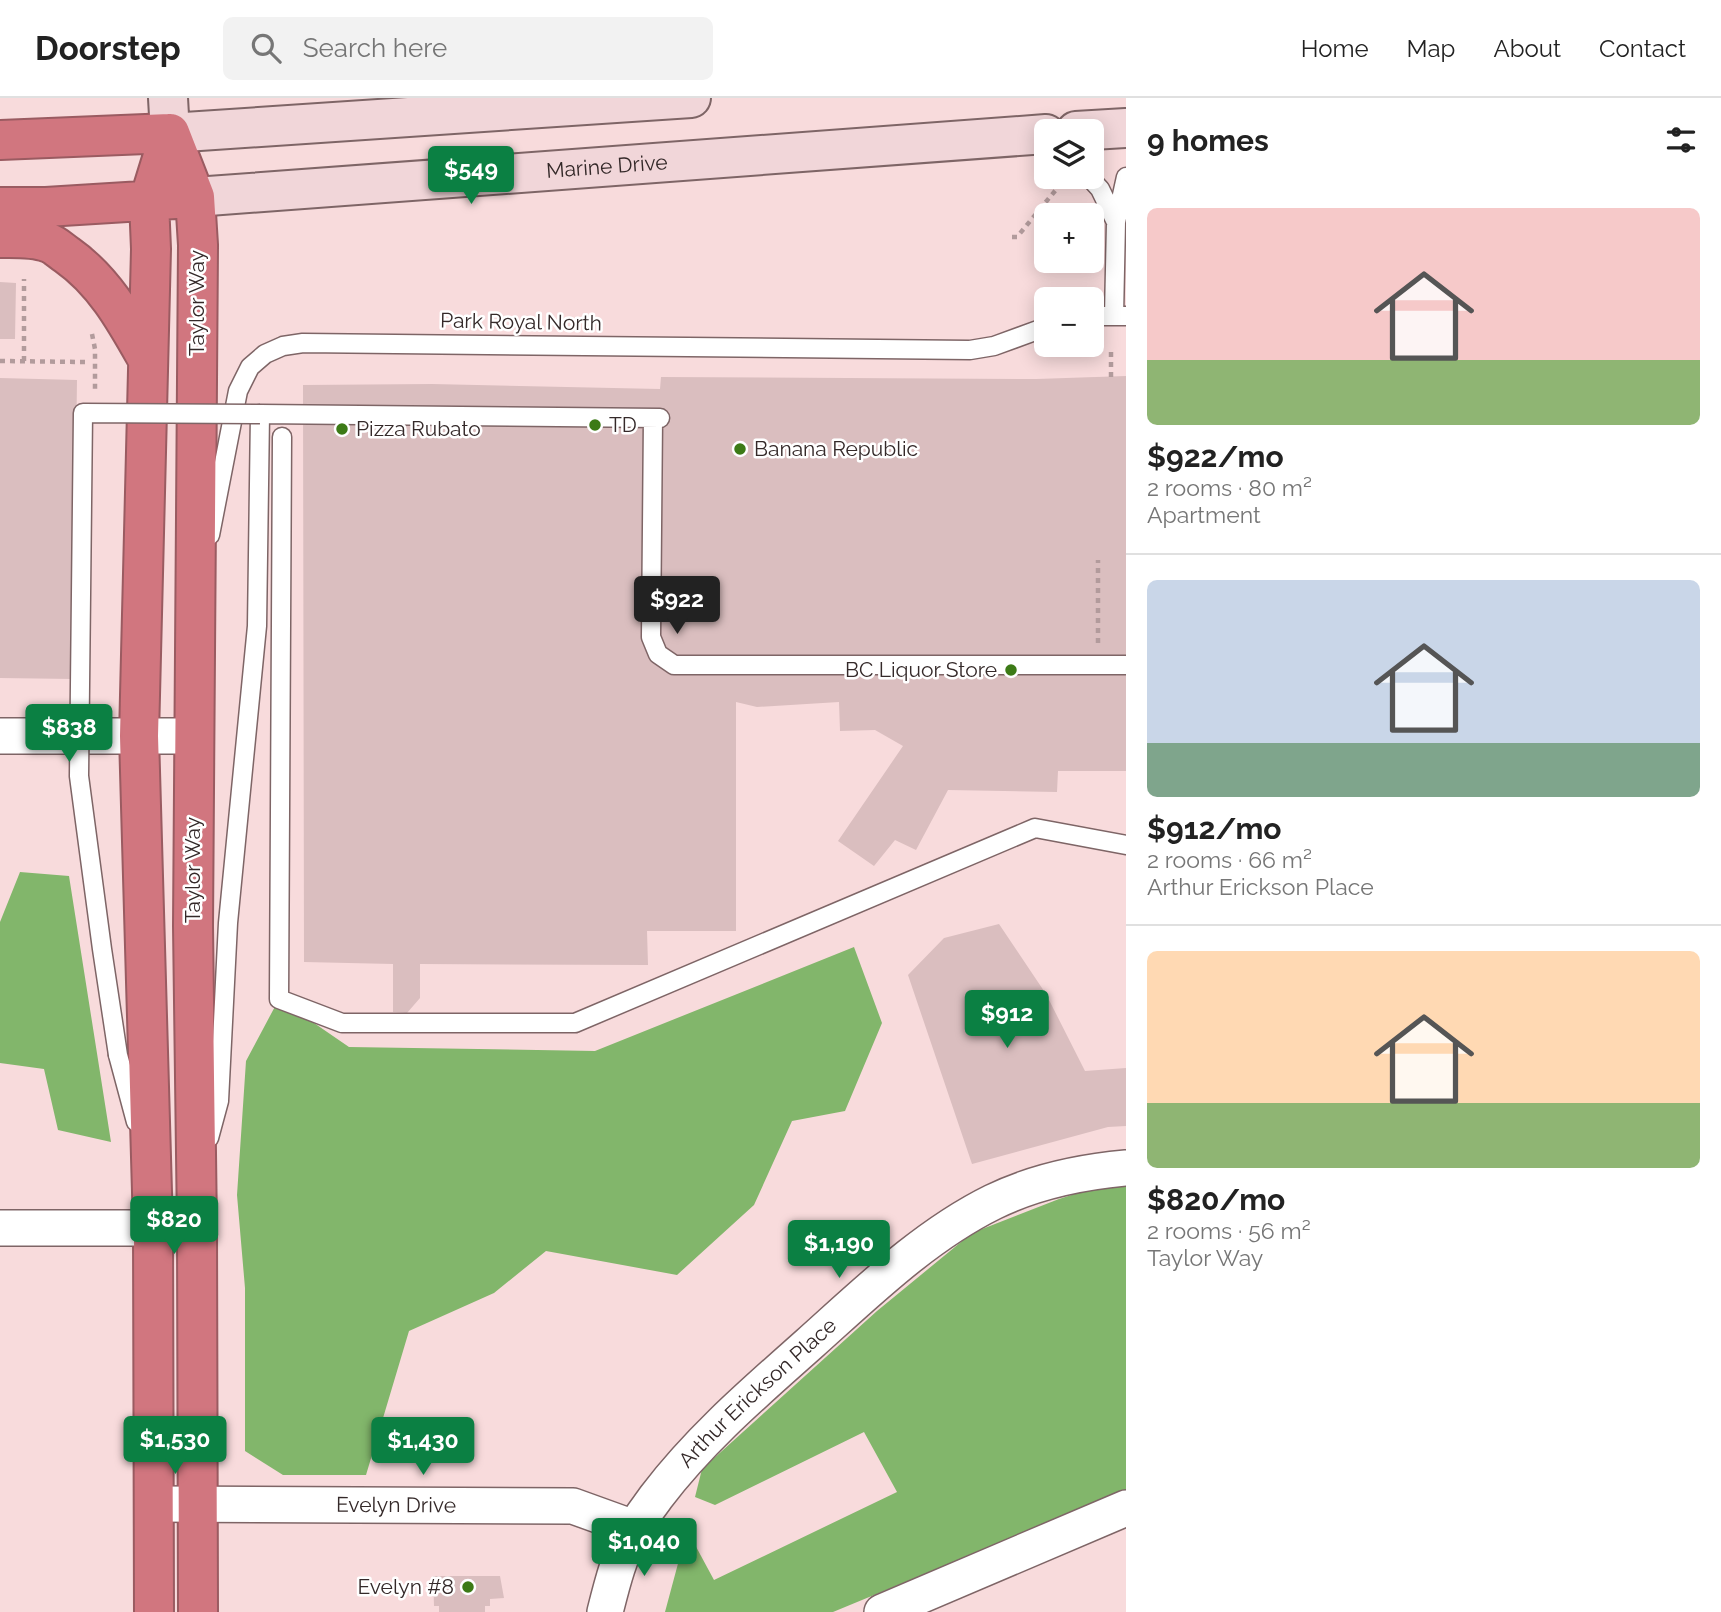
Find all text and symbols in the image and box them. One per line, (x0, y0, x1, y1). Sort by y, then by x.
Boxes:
search box (223, 17, 713, 80)
text: Doorstep (35, 29, 181, 68)
icon: search (247, 29, 285, 67)
text: Search here (303, 33, 447, 63)
text: Home (1301, 34, 1369, 63)
text: Map (1407, 34, 1455, 63)
text: About (1493, 34, 1561, 63)
text: Contact (1599, 34, 1686, 63)
map controls (1034, 119, 1104, 357)
button: layers (1034, 119, 1104, 189)
icon: filters (1662, 121, 1700, 159)
text: 9 homes (1147, 123, 1269, 158)
pin: $549 (430, 146, 512, 206)
street label: Marine Drive (545, 149, 668, 183)
text: $549 (444, 155, 498, 182)
button: + (1034, 203, 1104, 273)
street label: Taylor Way (184, 250, 209, 356)
icon: home (1361, 253, 1487, 379)
button: − (1034, 287, 1104, 357)
street label: Park Royal North (440, 308, 602, 335)
place label: TD (609, 412, 637, 437)
place label: Pizza Rubato (356, 416, 481, 441)
marker: TD (587, 417, 603, 433)
marker: Pizza Rubato (334, 421, 350, 437)
place label: Banana Republic (754, 436, 918, 461)
text: $922/mo (1147, 439, 1284, 474)
marker: Banana Republic (732, 441, 748, 457)
text: 2 rooms · 80 m² (1147, 474, 1312, 501)
text: Apartment (1147, 501, 1261, 528)
pin: $922 (636, 576, 718, 636)
text: $922 (650, 585, 704, 612)
icon: home (1361, 625, 1487, 751)
place label: BC Liquor Store (845, 657, 997, 682)
marker: BC Liquor Store (1003, 662, 1019, 678)
pin: $838 (28, 704, 110, 764)
text: $838 (41, 713, 97, 740)
text: $912/mo (1147, 811, 1282, 846)
street label: Taylor Way (180, 817, 205, 923)
text: 2 rooms · 66 m² (1147, 846, 1312, 873)
text: Arthur Erickson Place (1147, 873, 1374, 900)
pin: $912 (966, 990, 1048, 1050)
icon: home (1361, 996, 1487, 1122)
text: $912 (981, 999, 1033, 1026)
text: $820/mo (1147, 1182, 1285, 1217)
pin: $820 (133, 1196, 215, 1256)
text: $820 (146, 1205, 202, 1232)
text: 2 rooms · 56 m² (1147, 1217, 1311, 1244)
pin: $1,190 (782, 1220, 896, 1280)
text: $1,190 (804, 1229, 874, 1256)
text: Taylor Way (1147, 1244, 1263, 1271)
street label: Arthur Erickson Place (673, 1312, 841, 1472)
pin: $1,530 (118, 1416, 232, 1476)
pin: $1,430 (366, 1418, 480, 1477)
text: $1,530 (140, 1425, 210, 1452)
text: $1,430 (387, 1426, 459, 1453)
street label: Evelyn Drive (336, 1492, 456, 1517)
pin: $1,040 (587, 1518, 701, 1578)
text: $1,040 (608, 1527, 680, 1554)
place label: Evelyn #8 (357, 1574, 454, 1599)
marker: Evelyn #8 (460, 1579, 476, 1595)

